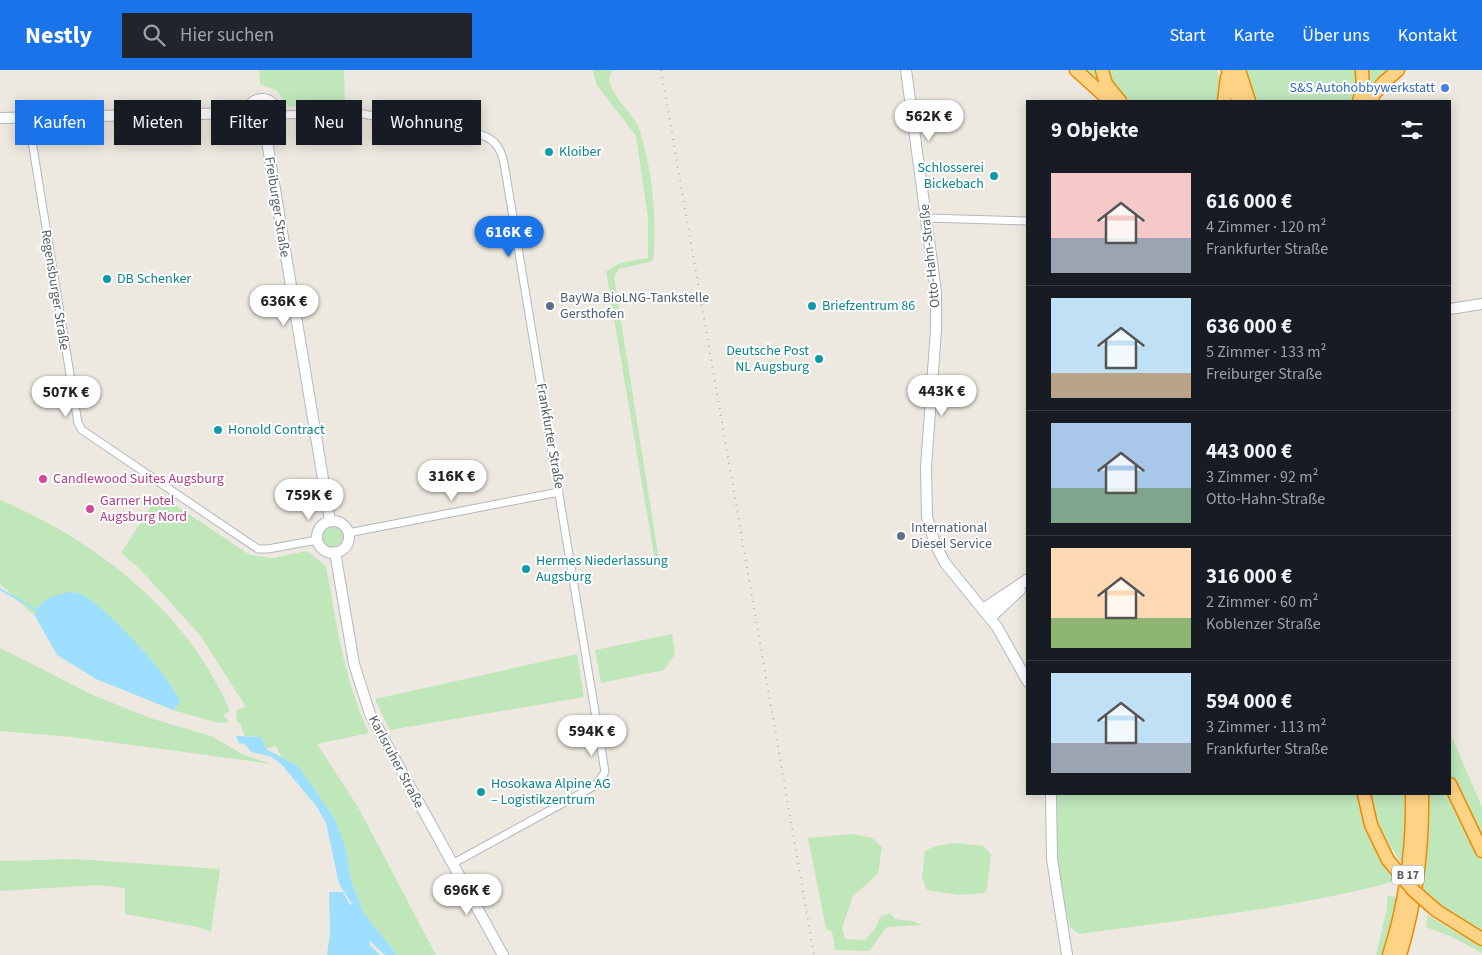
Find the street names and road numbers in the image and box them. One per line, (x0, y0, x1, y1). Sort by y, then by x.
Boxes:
street label: Freiburger Straße (259, 155, 295, 259)
street label: Otto-Hahn-Straße (915, 203, 945, 309)
street label: Regensburger Straße (36, 228, 74, 352)
street label: Frankfurter Straße (531, 382, 569, 490)
street label: Karlsruher Straße (363, 712, 429, 812)
road number: B 17 (1392, 866, 1424, 884)

